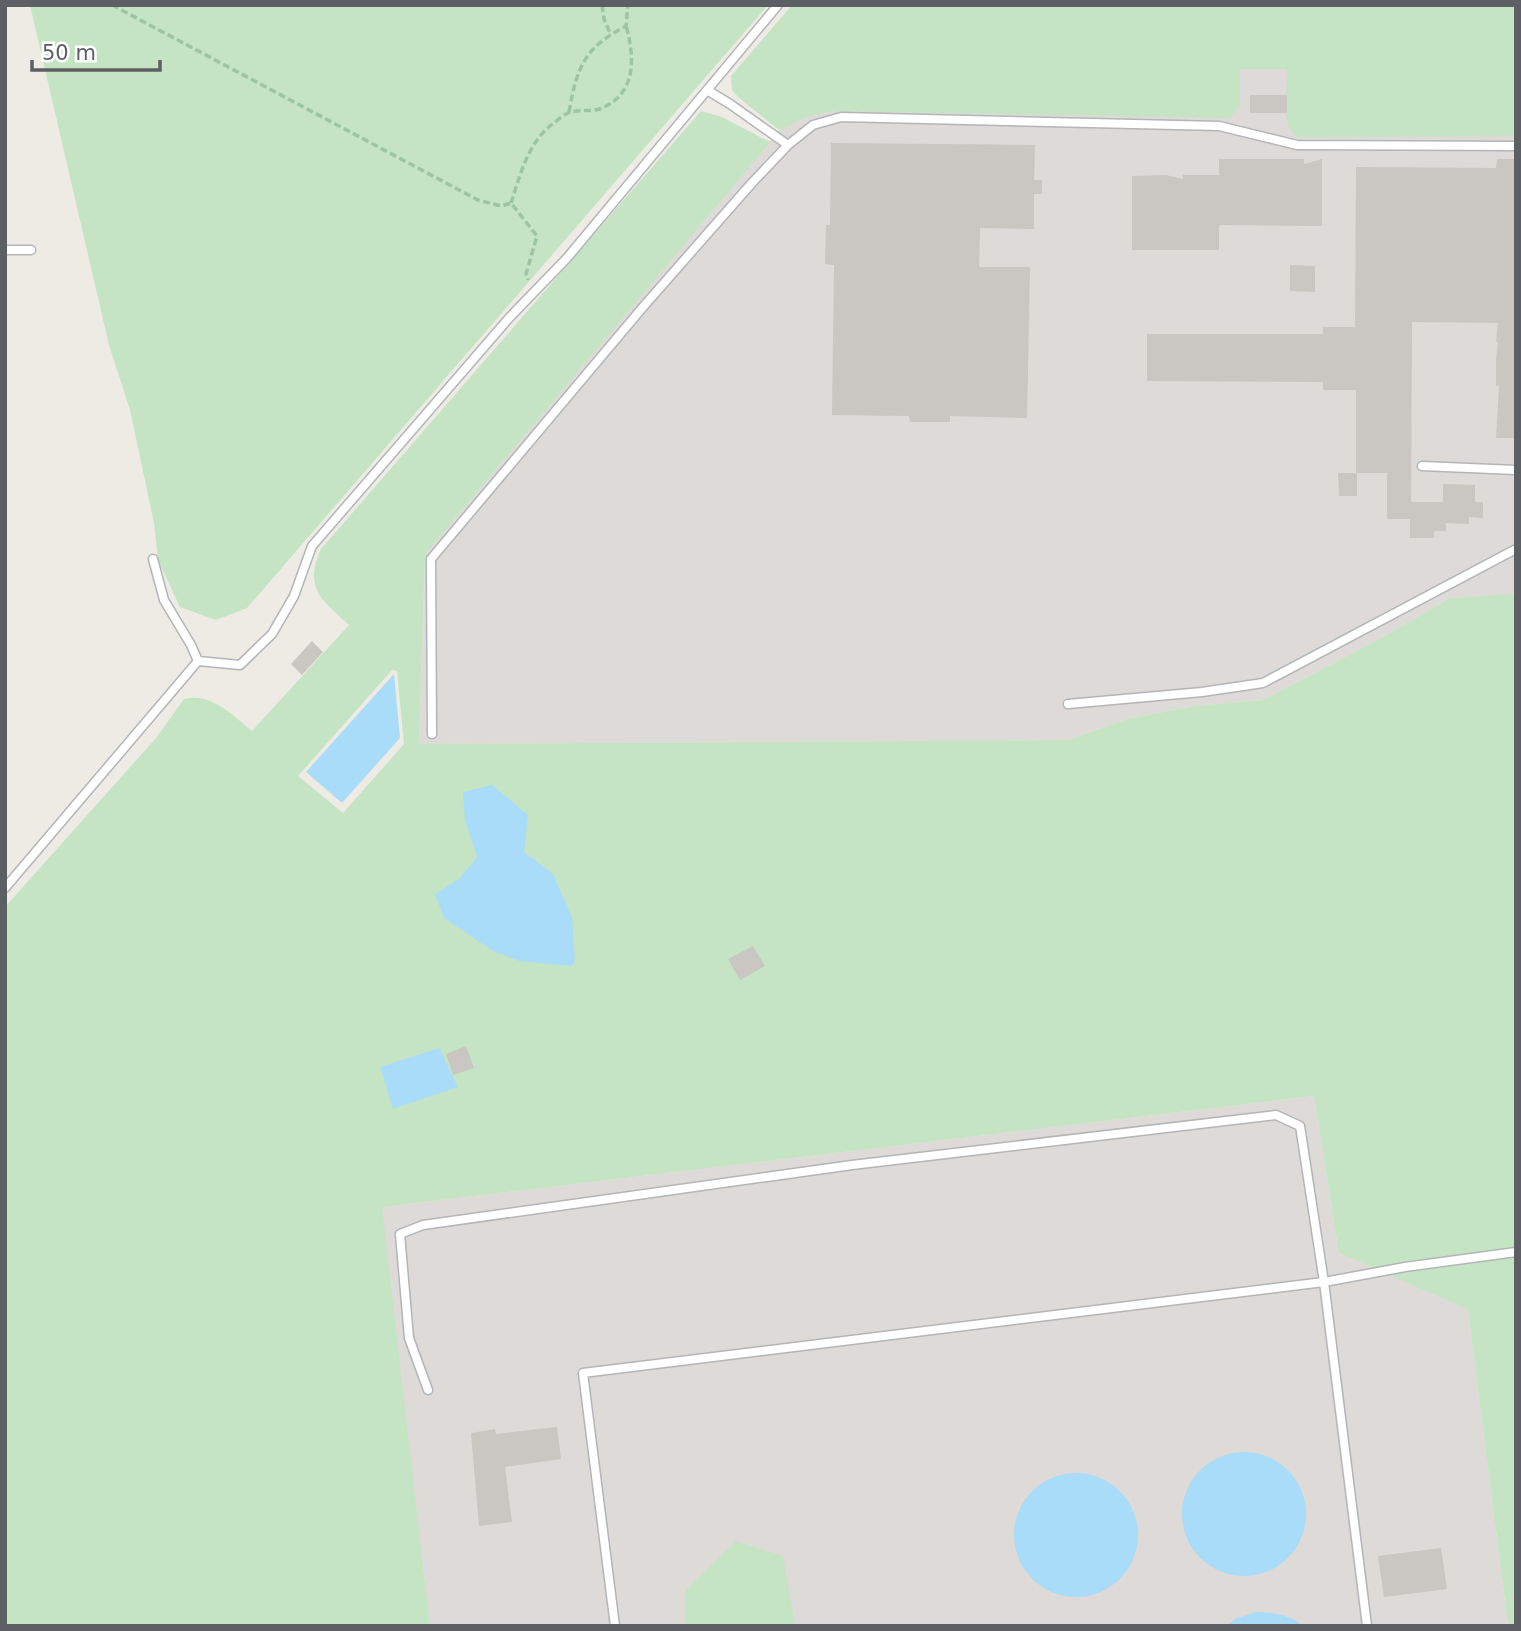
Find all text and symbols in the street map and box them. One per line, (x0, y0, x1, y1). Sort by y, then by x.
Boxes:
scale bar (32, 28, 159, 72)
text: 50 m (42, 41, 96, 65)

